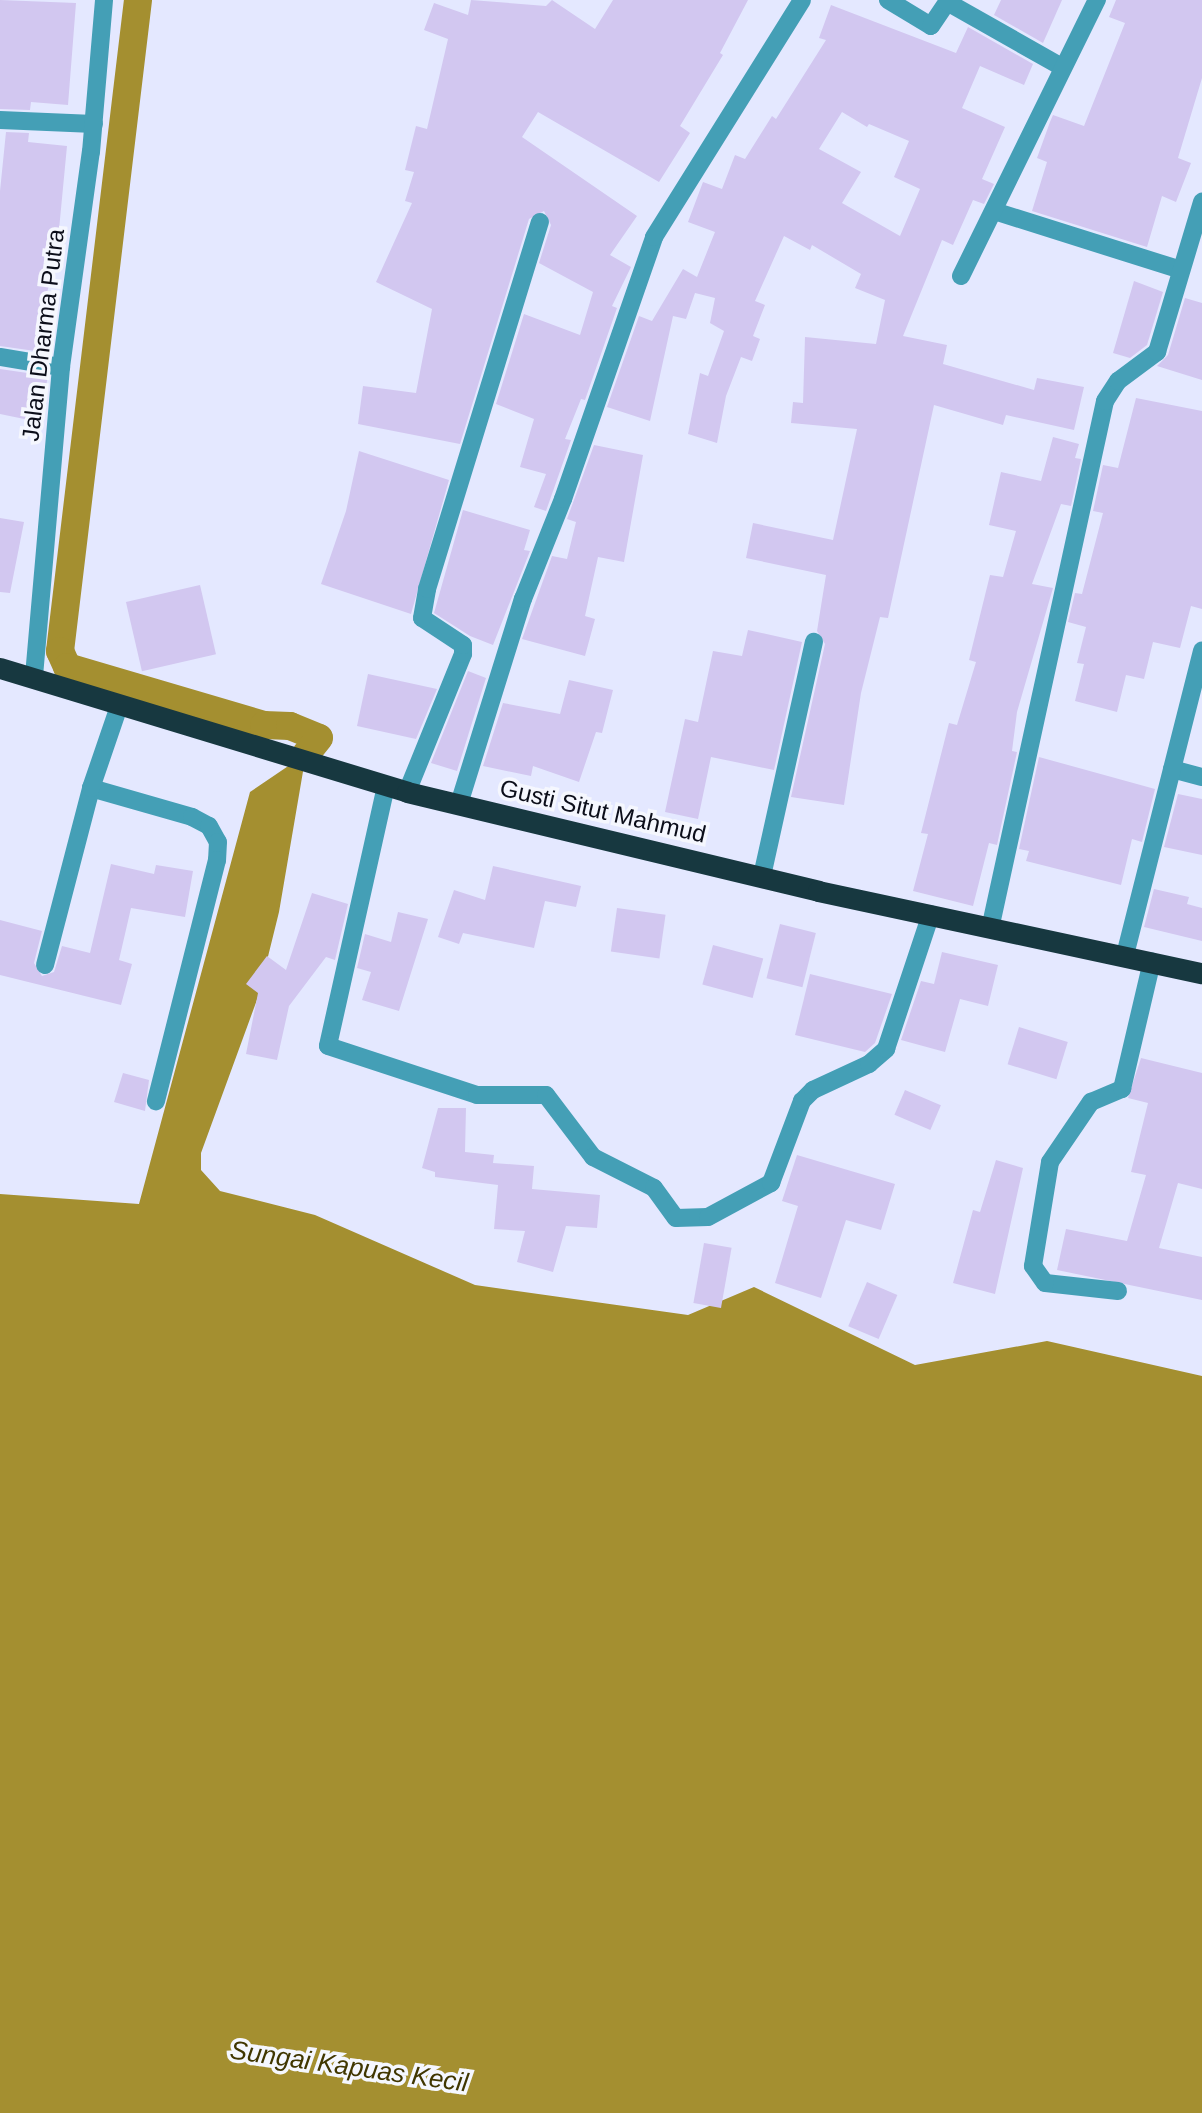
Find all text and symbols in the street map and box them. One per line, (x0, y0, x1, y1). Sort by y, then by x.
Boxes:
street label: Jalan Dharma Putra (16, 227, 70, 443)
street label: Gusti Situt Mahmud (497, 773, 709, 849)
water label: Sungai Kapuas Kecil (228, 2035, 470, 2099)

